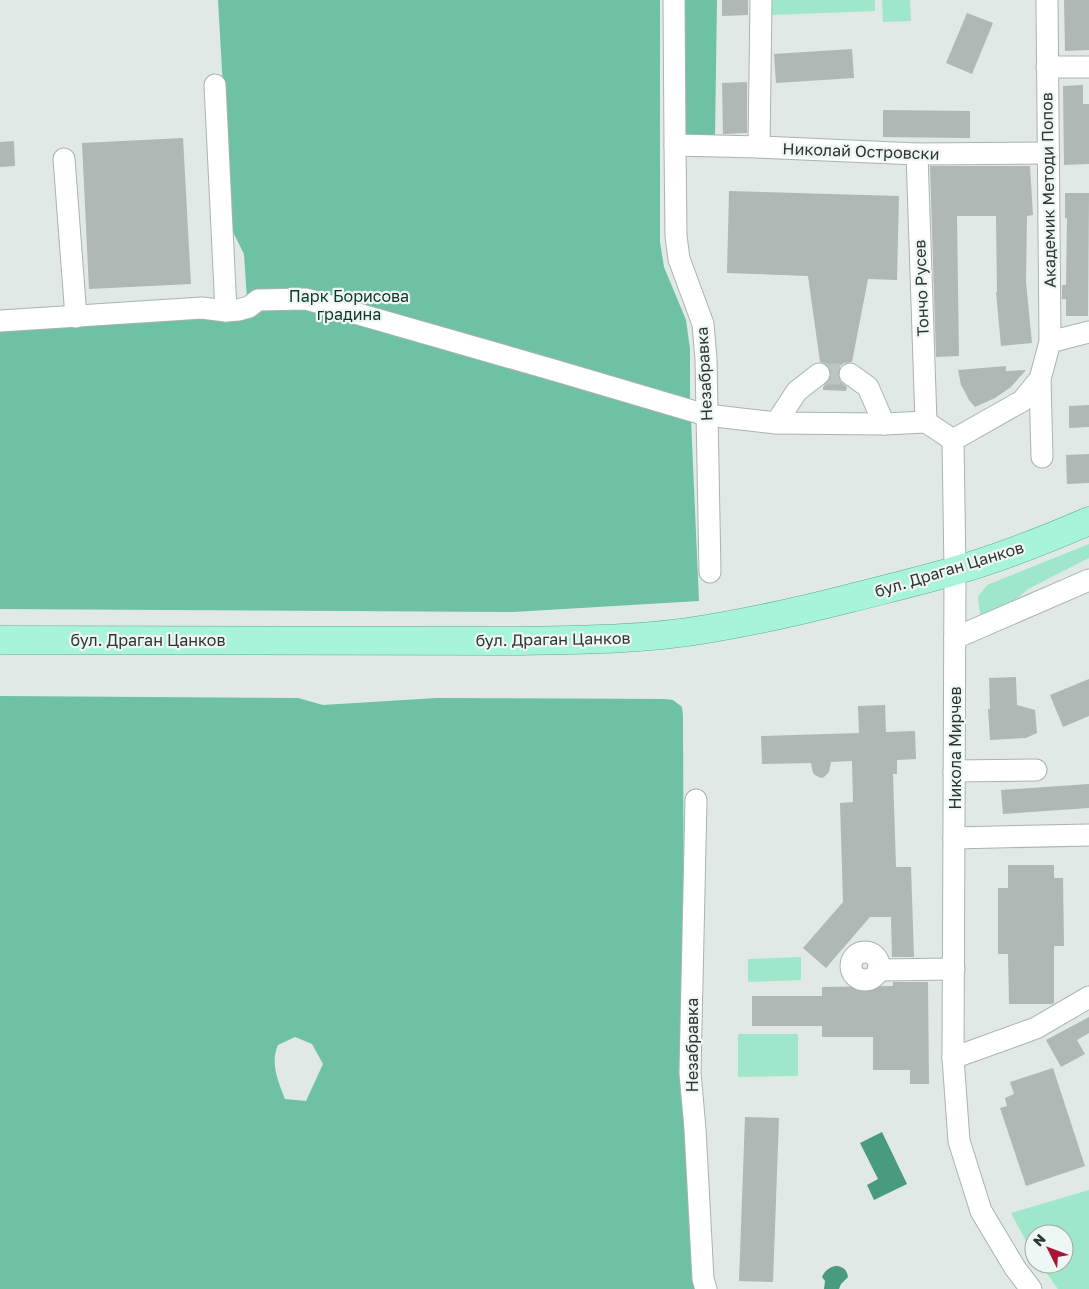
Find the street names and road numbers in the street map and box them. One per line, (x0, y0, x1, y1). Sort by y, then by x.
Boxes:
street label: Академик Методи Попов (1036, 92, 1060, 288)
street label: Николай Островски (782, 138, 940, 164)
street label: Тончо Русев (909, 239, 933, 337)
street label: Незабравка (692, 326, 716, 422)
street label: бул. Драган Цанков (872, 537, 1026, 601)
street label: бул. Драган Цанков (475, 628, 631, 650)
street label: бул. Драган Цанков (71, 630, 225, 650)
street label: Никола Мирчев (945, 686, 965, 810)
street label: Незабравка (682, 998, 702, 1092)

